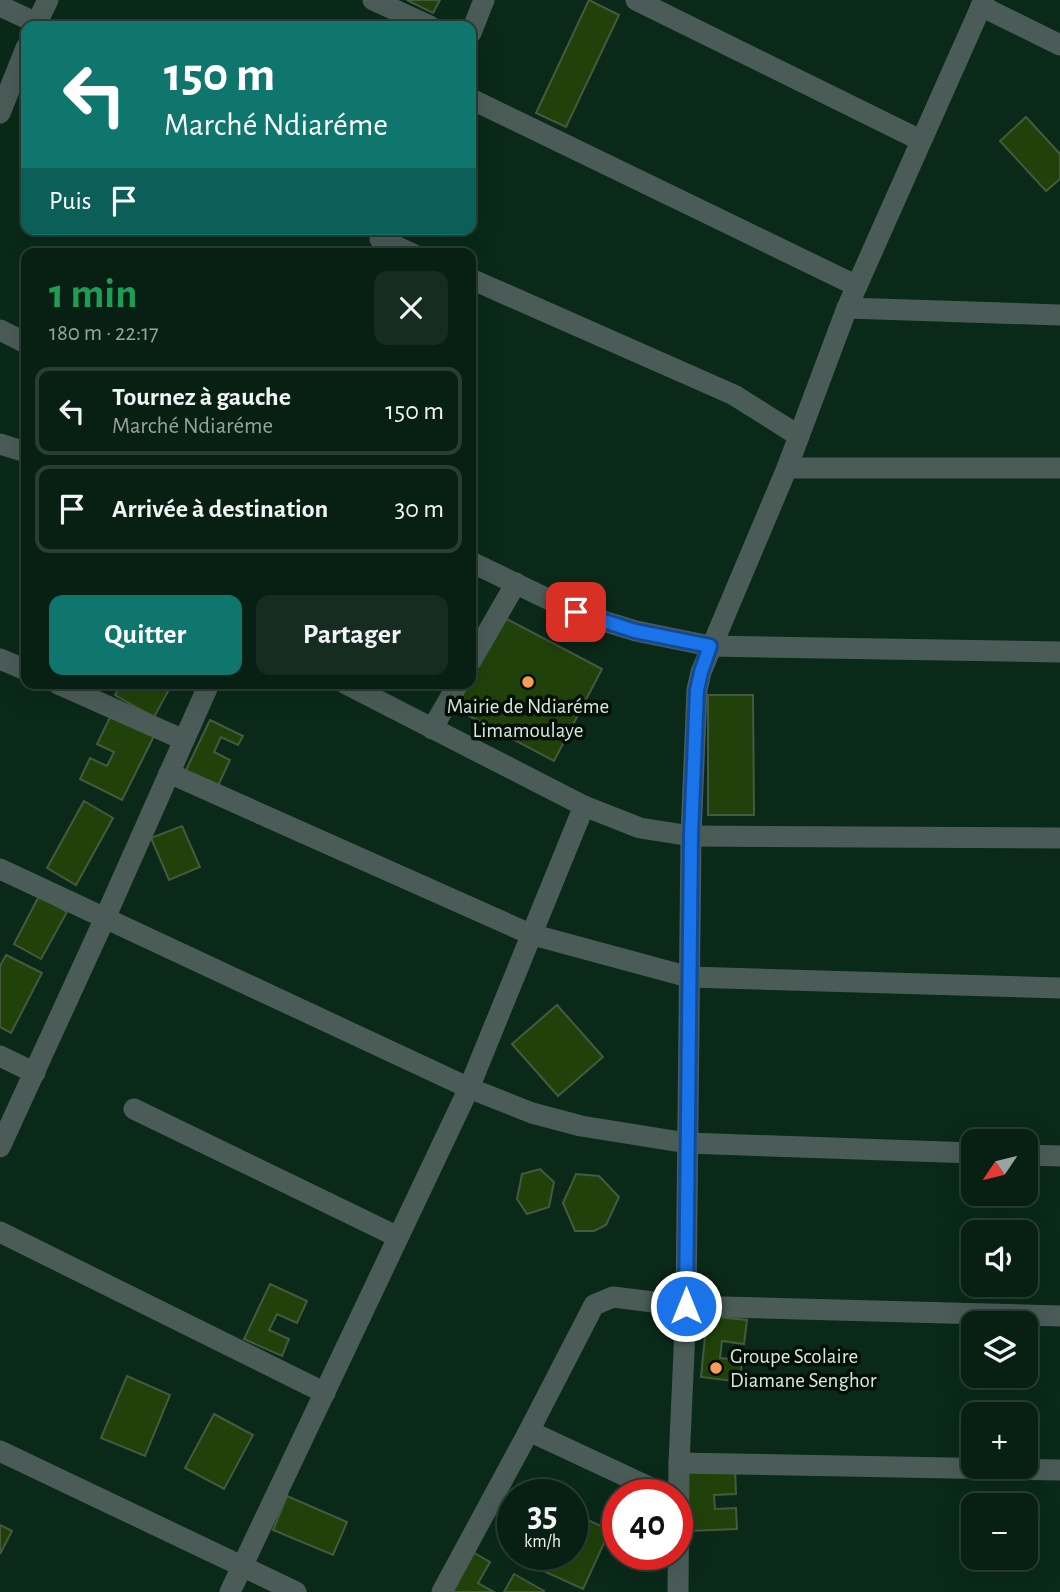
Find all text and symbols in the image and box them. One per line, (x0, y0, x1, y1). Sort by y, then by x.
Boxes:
icon: left (49, 49, 140, 140)
text: 150 m (164, 51, 275, 100)
text: Marché Ndiaréme (164, 109, 388, 141)
icon: arrive (105, 182, 143, 220)
text: Puis (49, 188, 91, 214)
button: close (374, 271, 448, 345)
text: 1 min (49, 273, 138, 315)
text: 180 m · 22:17 (49, 322, 159, 345)
text: Tournez à gauche (112, 384, 291, 410)
icon: left (53, 392, 91, 430)
text: 150 m (385, 398, 444, 424)
text: Marché Ndiaréme (112, 415, 273, 438)
icon: arrive (53, 490, 91, 528)
text: Arrivée à destination (112, 496, 328, 522)
text: 30 m (394, 496, 444, 522)
pin (546, 582, 606, 642)
icon: arrive (557, 593, 595, 631)
button: Quitter (49, 595, 242, 675)
button: Partager (256, 595, 448, 675)
marker: Mairie de Ndiaréme Limamoulaye (520, 674, 536, 690)
place label: Mairie de Ndiaréme Limamoulaye (447, 696, 609, 741)
north arrow (961, 1129, 1038, 1206)
map controls (961, 1129, 1038, 1570)
button: sound (961, 1220, 1038, 1297)
position arrow (649, 1269, 723, 1343)
button: layers (961, 1311, 1038, 1388)
place label: Groupe Scolaire Diamane Senghor (730, 1346, 877, 1391)
marker: Groupe Scolaire Diamane Senghor (708, 1360, 724, 1376)
button: + (961, 1402, 1038, 1479)
speed limit sign: 40 (602, 1479, 693, 1570)
button: − (961, 1493, 1038, 1570)
text: 35 (527, 1498, 558, 1533)
text: km/h (524, 1533, 561, 1551)

